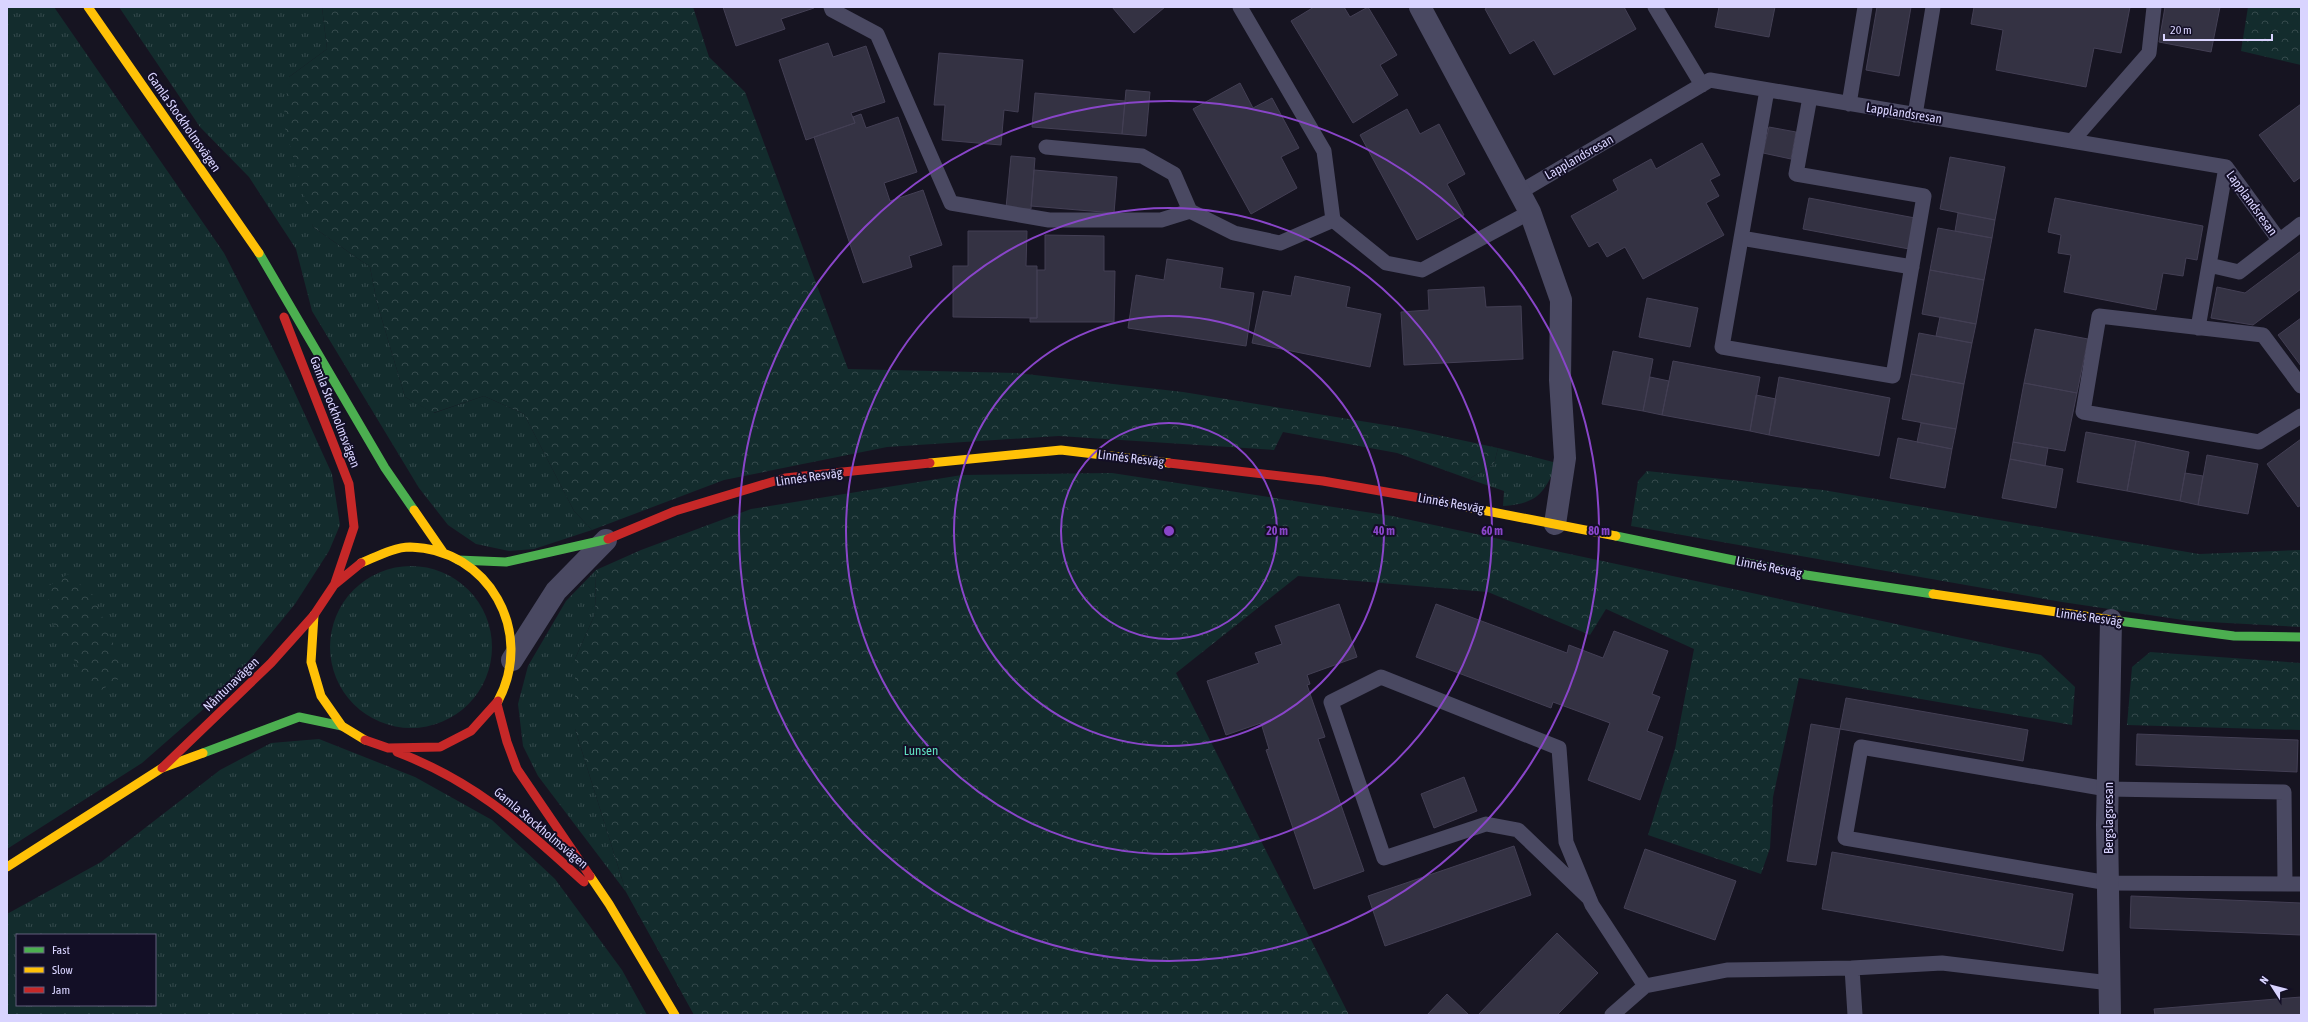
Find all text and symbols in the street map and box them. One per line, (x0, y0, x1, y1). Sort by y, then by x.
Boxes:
scale bar (2164, 16, 2272, 42)
text: 20 m (2170, 23, 2192, 37)
street label: Gamla Stockholmsvägen (144, 69, 224, 175)
street label: Lapplandsresan (1865, 100, 1943, 126)
street label: Lapplandsresan (1542, 131, 1616, 183)
street label: Lapplandsresan (2223, 168, 2281, 238)
street label: Gamla Stockholmsvägen (307, 354, 363, 470)
street label: Linnés Resväg (1097, 446, 1165, 470)
street label: Linnés Resväg (775, 465, 843, 489)
street label: Linnés Resväg (1417, 490, 1486, 516)
centre of rings (1162, 524, 1176, 538)
text: 20 m (1266, 524, 1288, 538)
text: 40 m (1372, 524, 1395, 538)
text: 60 m (1481, 524, 1503, 538)
text: 80 m (1588, 524, 1610, 538)
street label: Linnés Resväg (1735, 553, 1804, 581)
street label: Linnés Resväg (2055, 605, 2123, 629)
street label: Nåntunavägen (200, 654, 262, 714)
park label: Lunsen (904, 743, 938, 758)
street label: Bergslagsresan (2101, 782, 2116, 854)
street label: Gamla Stockholmsvägen (491, 784, 591, 872)
legend (16, 934, 156, 1006)
text: Fast (52, 943, 70, 957)
text: Slow (52, 963, 73, 977)
north arrow (2252, 966, 2292, 1006)
text: N (2257, 974, 2271, 986)
text: Jam (52, 983, 70, 997)

